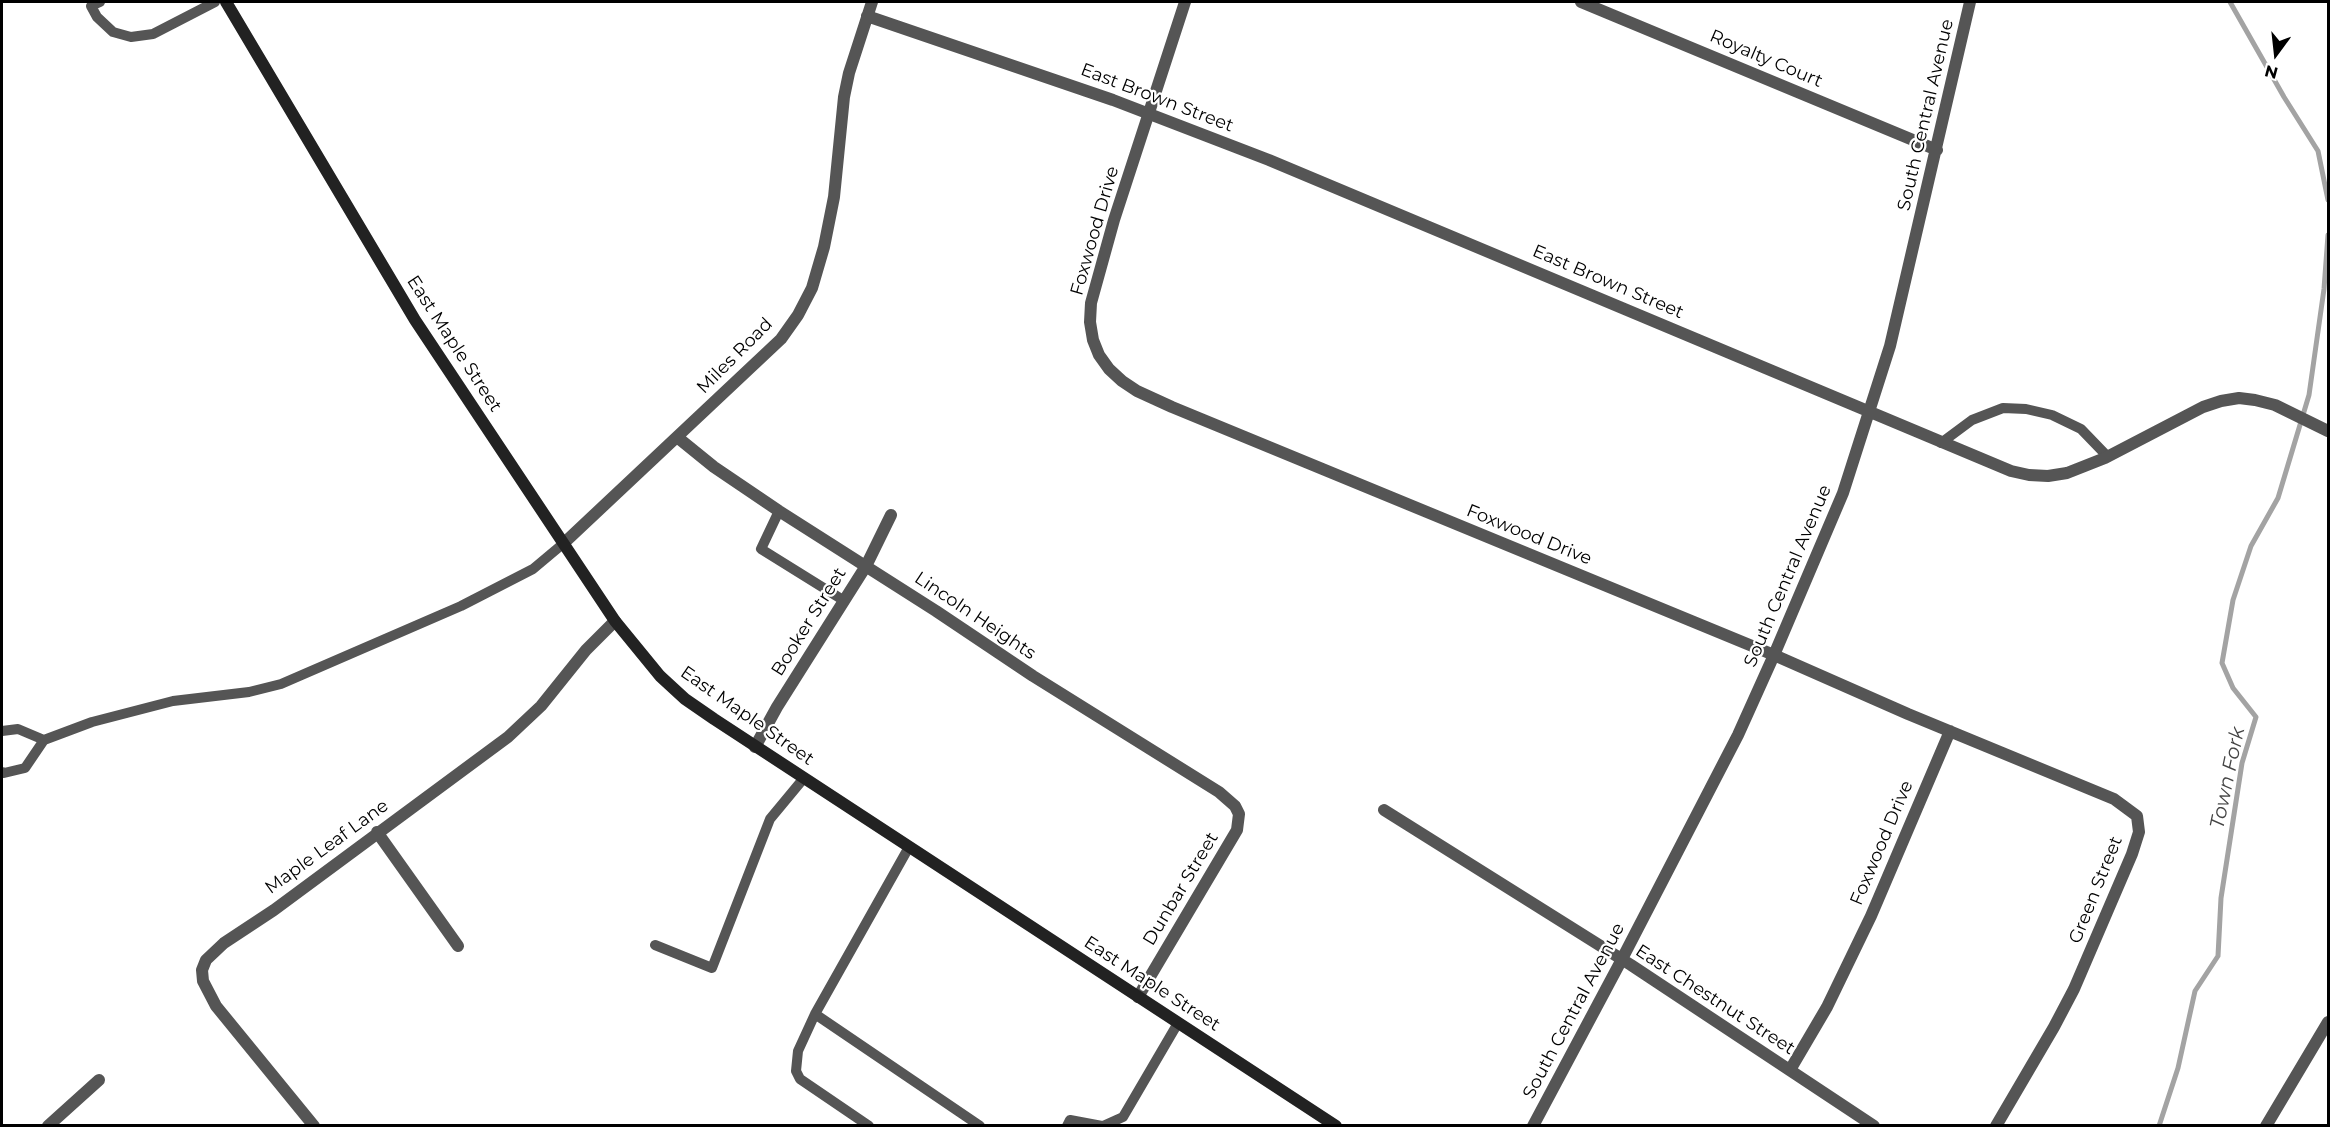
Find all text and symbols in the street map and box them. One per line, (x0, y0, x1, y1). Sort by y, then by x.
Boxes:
street label: South Central Avenue (1893, 17, 1959, 213)
north arrow (2246, 24, 2306, 84)
street label: Royalty Court (1706, 26, 1826, 92)
street label: East Brown Street (1077, 59, 1237, 137)
text: N (2263, 61, 2280, 83)
street label: Foxwood Drive (1066, 164, 1124, 298)
street label: East Brown Street (1529, 240, 1687, 324)
street label: East Maple Street (402, 272, 506, 416)
street label: Miles Road (693, 314, 777, 398)
street label: South Central Avenue (1740, 482, 1836, 670)
street label: Foxwood Drive (1463, 500, 1595, 570)
street label: Booker Street (767, 564, 851, 680)
street label: Lincoln Heights (910, 567, 1040, 665)
street label: East Maple Street (676, 662, 818, 770)
water label: Town Fork (2205, 725, 2251, 831)
street label: Foxwood Drive (1846, 777, 1918, 909)
street label: Maple Leaf Lane (261, 795, 393, 899)
street label: Dunbar Street (1139, 828, 1223, 950)
street label: Green Street (2065, 833, 2127, 947)
street label: South Central Avenue (1518, 919, 1630, 1103)
street label: East Maple Street (1080, 932, 1224, 1036)
street label: East Chestnut Street (1631, 940, 1799, 1060)

